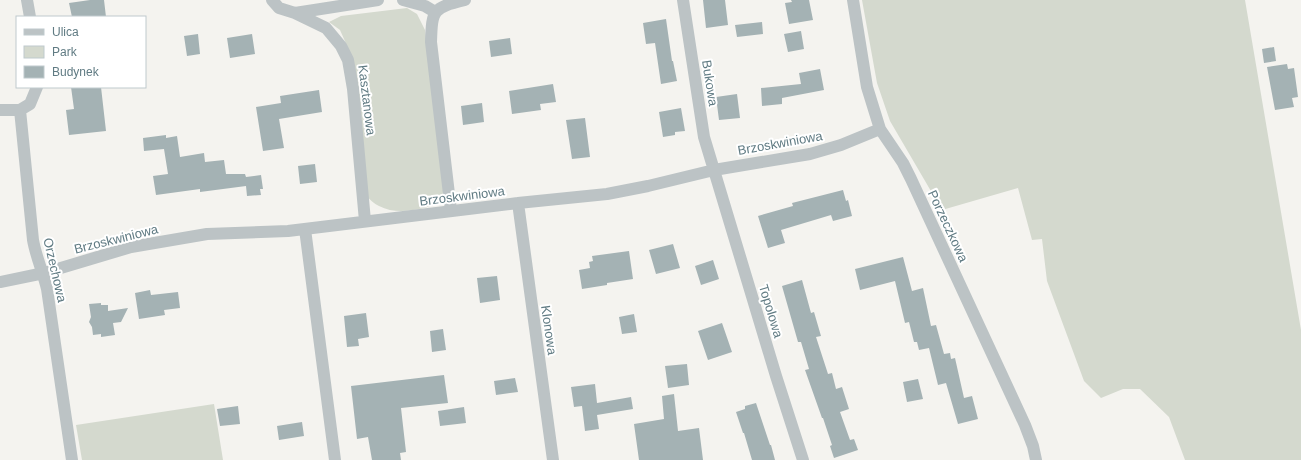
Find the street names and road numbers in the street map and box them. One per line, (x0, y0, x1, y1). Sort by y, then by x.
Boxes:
street label: Bukowa (699, 59, 721, 108)
street label: Kasztanowa (355, 64, 379, 137)
street label: Brzoskwiniowa (736, 128, 824, 158)
street label: Brzoskwiniowa (418, 183, 506, 209)
street label: Porzeczkowa (925, 188, 971, 265)
street label: Brzoskwiniowa (72, 221, 160, 257)
street label: Orzechowa (40, 236, 70, 304)
street label: Topolowa (756, 283, 786, 340)
street label: Klonowa (538, 304, 560, 356)

